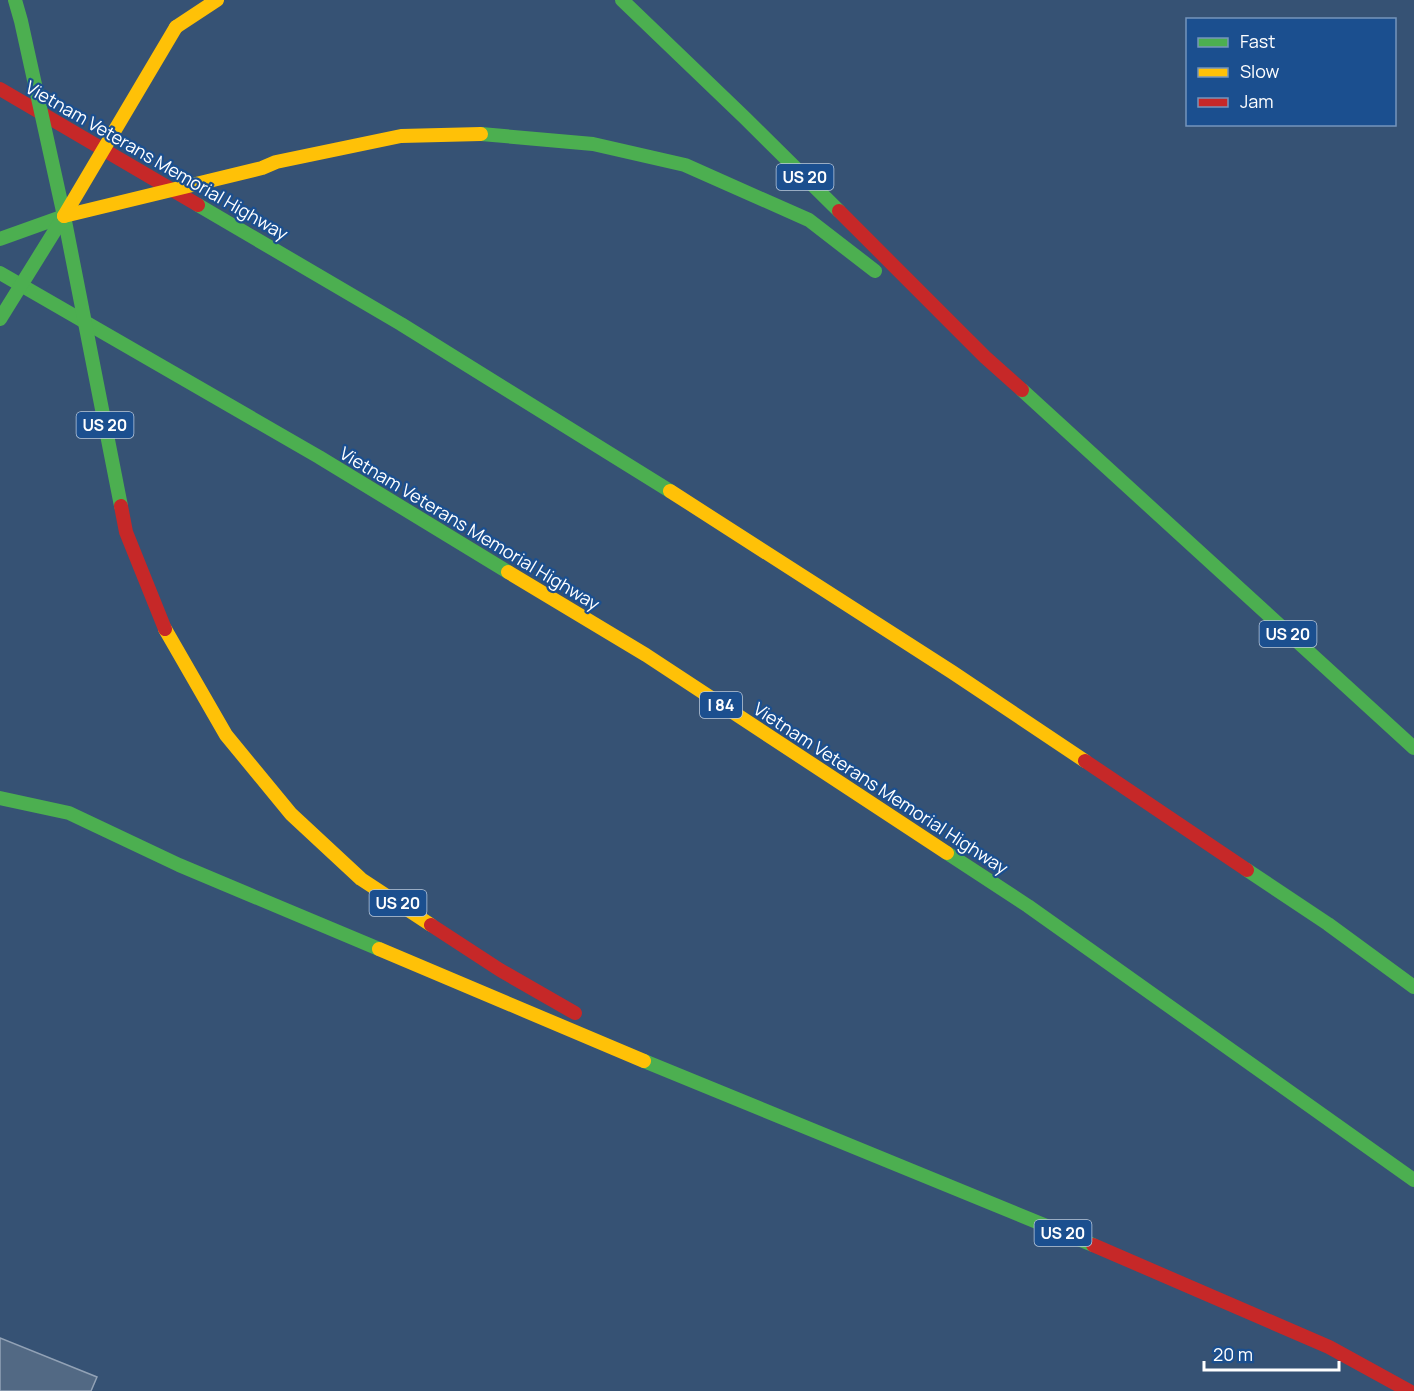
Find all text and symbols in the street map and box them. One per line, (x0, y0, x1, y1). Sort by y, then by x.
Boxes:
legend (1186, 18, 1396, 126)
text: Fast (1240, 29, 1275, 53)
text: Slow (1240, 59, 1280, 83)
street label: Vietnam Veterans Memorial Highway (21, 75, 293, 245)
text: Jam (1240, 89, 1274, 113)
road number: US 20 (776, 164, 834, 190)
road number: US 20 (76, 412, 134, 438)
street label: Vietnam Veterans Memorial Highway (336, 441, 605, 616)
road number: US 20 (1260, 621, 1316, 647)
road number: I 84 (700, 692, 742, 718)
street label: Vietnam Veterans Memorial Highway (749, 696, 1013, 880)
road number: US 20 (370, 890, 426, 916)
road number: US 20 (1034, 1220, 1092, 1246)
scale bar (1204, 1334, 1339, 1372)
text: 20 m (1213, 1342, 1253, 1366)

